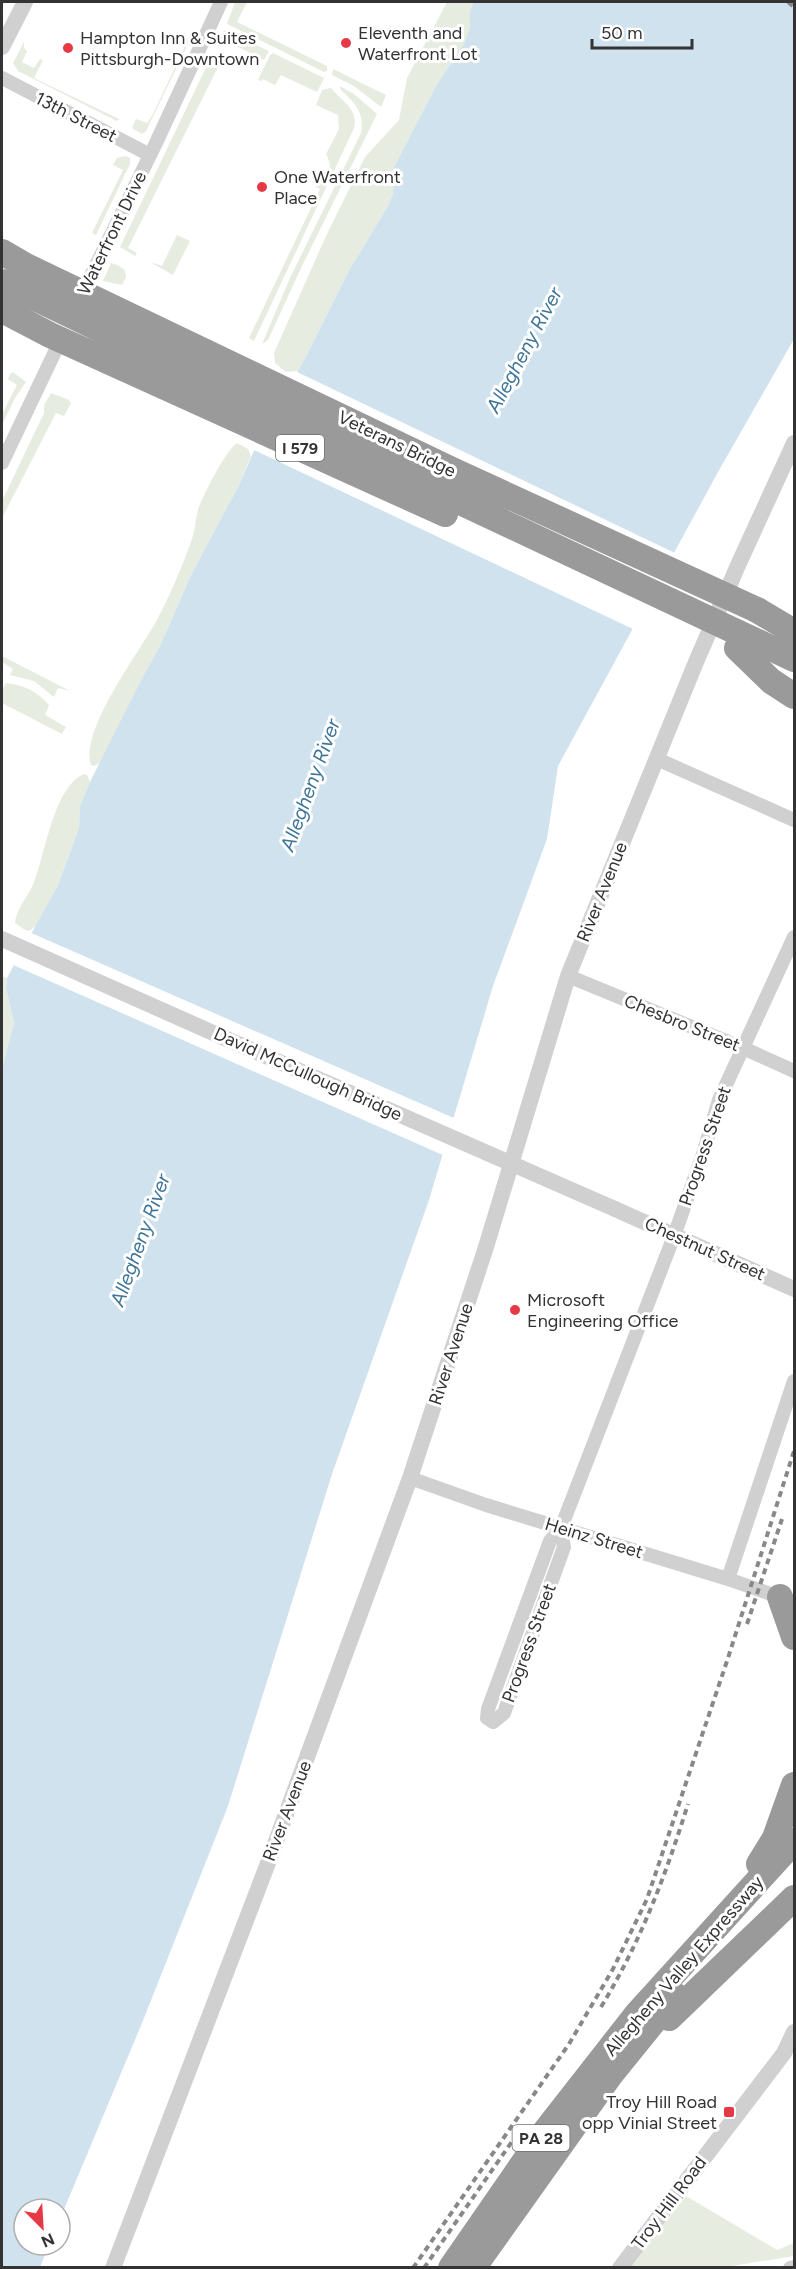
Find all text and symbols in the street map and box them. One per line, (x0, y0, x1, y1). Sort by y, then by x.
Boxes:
scale bar (592, 12, 692, 50)
place label: Eleventh and Waterfront Lot (358, 22, 478, 65)
text: 50 m (601, 22, 643, 44)
place label: Hampton Inn & Suites Pittsburgh-Downtown (80, 27, 259, 70)
marker: Eleventh and Waterfront Lot (339, 36, 353, 50)
marker: Hampton Inn & Suites Pittsburgh-Downtown (61, 41, 75, 55)
street label: 13th Street (31, 87, 121, 147)
place label: One Waterfront Place (274, 166, 401, 209)
street label: Waterfront Drive (73, 168, 151, 298)
marker: One Waterfront Place (255, 180, 269, 194)
water label: Allegheny River (480, 282, 568, 418)
street label: Veterans Bridge (334, 406, 460, 482)
road number: I 579 (276, 435, 324, 461)
water label: Allegheny River (275, 715, 345, 855)
street label: River Avenue (572, 839, 632, 945)
street label: Chesbro Street (621, 990, 743, 1056)
street label: David McCullough Bridge (211, 1023, 406, 1126)
street label: Progress Street (674, 1083, 736, 1209)
water label: Allegheny River (105, 1170, 175, 1310)
street label: Chestnut Street (641, 1213, 769, 1286)
place label: Microsoft Engineering Office (527, 1289, 679, 1332)
street label: River Avenue (424, 1300, 478, 1408)
marker: Microsoft Engineering Office (508, 1303, 522, 1317)
street label: Heinz Street (542, 1513, 646, 1563)
street label: Progress Street (497, 1580, 561, 1705)
street label: River Avenue (258, 1758, 316, 1864)
street label: Allegheny Valley Expressway (600, 1871, 769, 2061)
place label: Troy Hill Road opp Vinial Street (582, 2091, 717, 2134)
marker: Troy Hill Road opp Vinial Street (722, 2105, 736, 2119)
road number: PA 28 (512, 2125, 570, 2151)
street label: Troy Hill Road (627, 2152, 711, 2254)
north arrow (12, 2197, 72, 2257)
text: N (38, 2229, 57, 2251)

